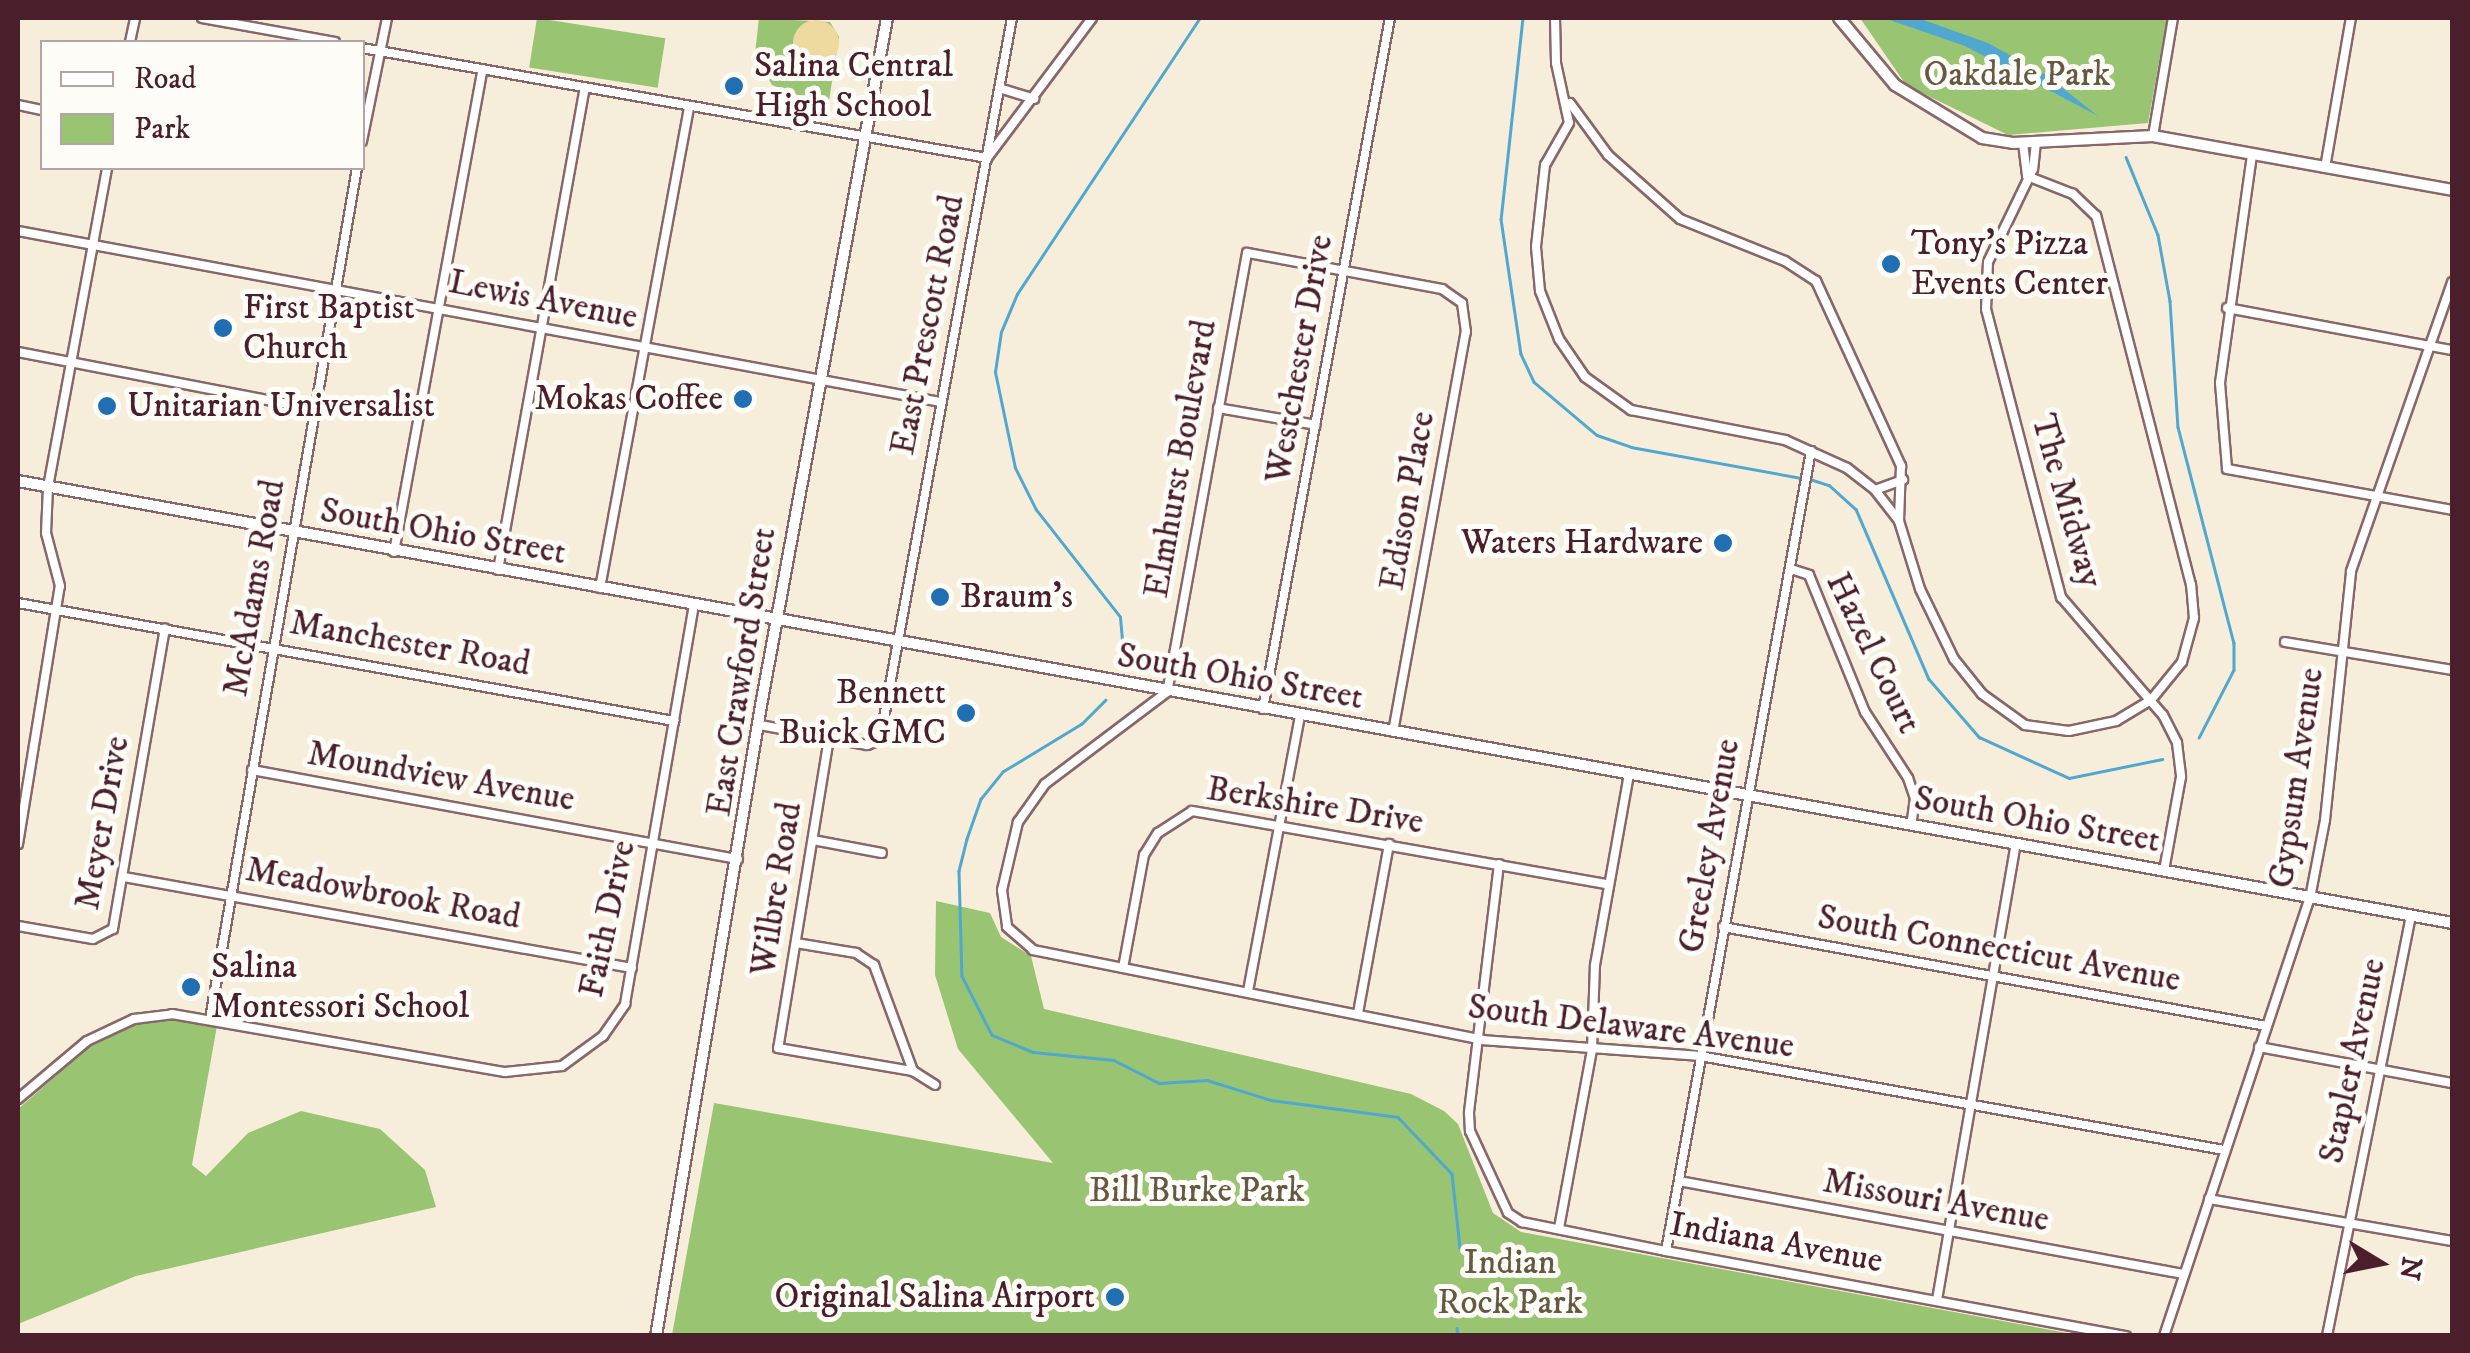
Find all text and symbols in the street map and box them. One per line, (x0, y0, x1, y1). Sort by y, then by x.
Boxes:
legend (40, 40, 365, 170)
place label: Salina Central High School (754, 45, 953, 127)
park label: Oakdale Park (1924, 54, 2110, 96)
text: Road (134, 61, 196, 98)
marker: Salina Central High School (723, 75, 745, 97)
text: Park (134, 111, 190, 148)
street label: East Prescott Road (882, 191, 974, 459)
place label: Tony's Pizza Events Center (1911, 223, 2108, 305)
street label: Westchester Drive (1257, 232, 1343, 486)
marker: Tony's Pizza Events Center (1880, 253, 1902, 275)
street label: Lewis Avenue (445, 261, 641, 339)
place label: First Baptist Church (243, 287, 415, 369)
marker: First Baptist Church (212, 317, 234, 339)
street label: Elmhurst Boulevard (1136, 317, 1226, 601)
place label: Mokas Coffee (534, 378, 723, 420)
place label: Unitarian Universalist (127, 385, 435, 427)
marker: Mokas Coffee (732, 388, 754, 410)
marker: Unitarian Universalist (96, 395, 118, 417)
street label: Edison Place (1372, 408, 1444, 594)
street label: The Midway (2021, 409, 2111, 593)
street label: McAdams Road (215, 476, 295, 700)
street label: South Ohio Street (317, 490, 569, 574)
place label: Waters Hardware (1461, 522, 1703, 564)
street label: East Crawford Street (698, 525, 786, 819)
marker: Waters Hardware (1712, 532, 1734, 554)
street label: Hazel Court (1816, 566, 1930, 740)
place label: Braum's (960, 576, 1073, 618)
marker: Braum's (929, 586, 951, 608)
street label: Manchester Road (287, 602, 533, 686)
street label: South Ohio Street (1114, 635, 1366, 719)
street label: Gypsum Avenue (2261, 665, 2333, 891)
place label: Bennett Buick GMC (779, 672, 946, 754)
marker: Bennett Buick GMC (955, 702, 977, 724)
street label: Meyer Drive (67, 733, 139, 913)
street label: Moundview Avenue (304, 733, 578, 821)
street label: Greeley Avenue (1671, 736, 1749, 956)
street label: Berkshire Drive (1204, 768, 1426, 844)
street label: South Ohio Street (1911, 778, 2163, 862)
street label: Wilbre Road (743, 799, 811, 979)
street label: Faith Drive (571, 837, 645, 1001)
street label: Meadowbrook Road (242, 849, 524, 939)
street label: South Connecticut Avenue (1814, 896, 2184, 1002)
place label: Salina Montessori School (211, 946, 469, 1028)
street label: Stapler Avenue (2311, 955, 2395, 1167)
marker: Salina Montessori School (180, 976, 202, 998)
street label: South Delaware Avenue (1466, 986, 1796, 1068)
street label: Missouri Avenue (1820, 1160, 2052, 1242)
park label: Bill Burke Park (1089, 1170, 1305, 1212)
street label: Indiana Avenue (1666, 1204, 1886, 1282)
north arrow (2330, 1213, 2430, 1313)
park label: Indian Rock Park (1437, 1242, 1583, 1324)
text: N (2391, 1254, 2429, 1283)
place label: Original Salina Airport (774, 1276, 1095, 1318)
marker: Original Salina Airport (1104, 1286, 1126, 1308)

